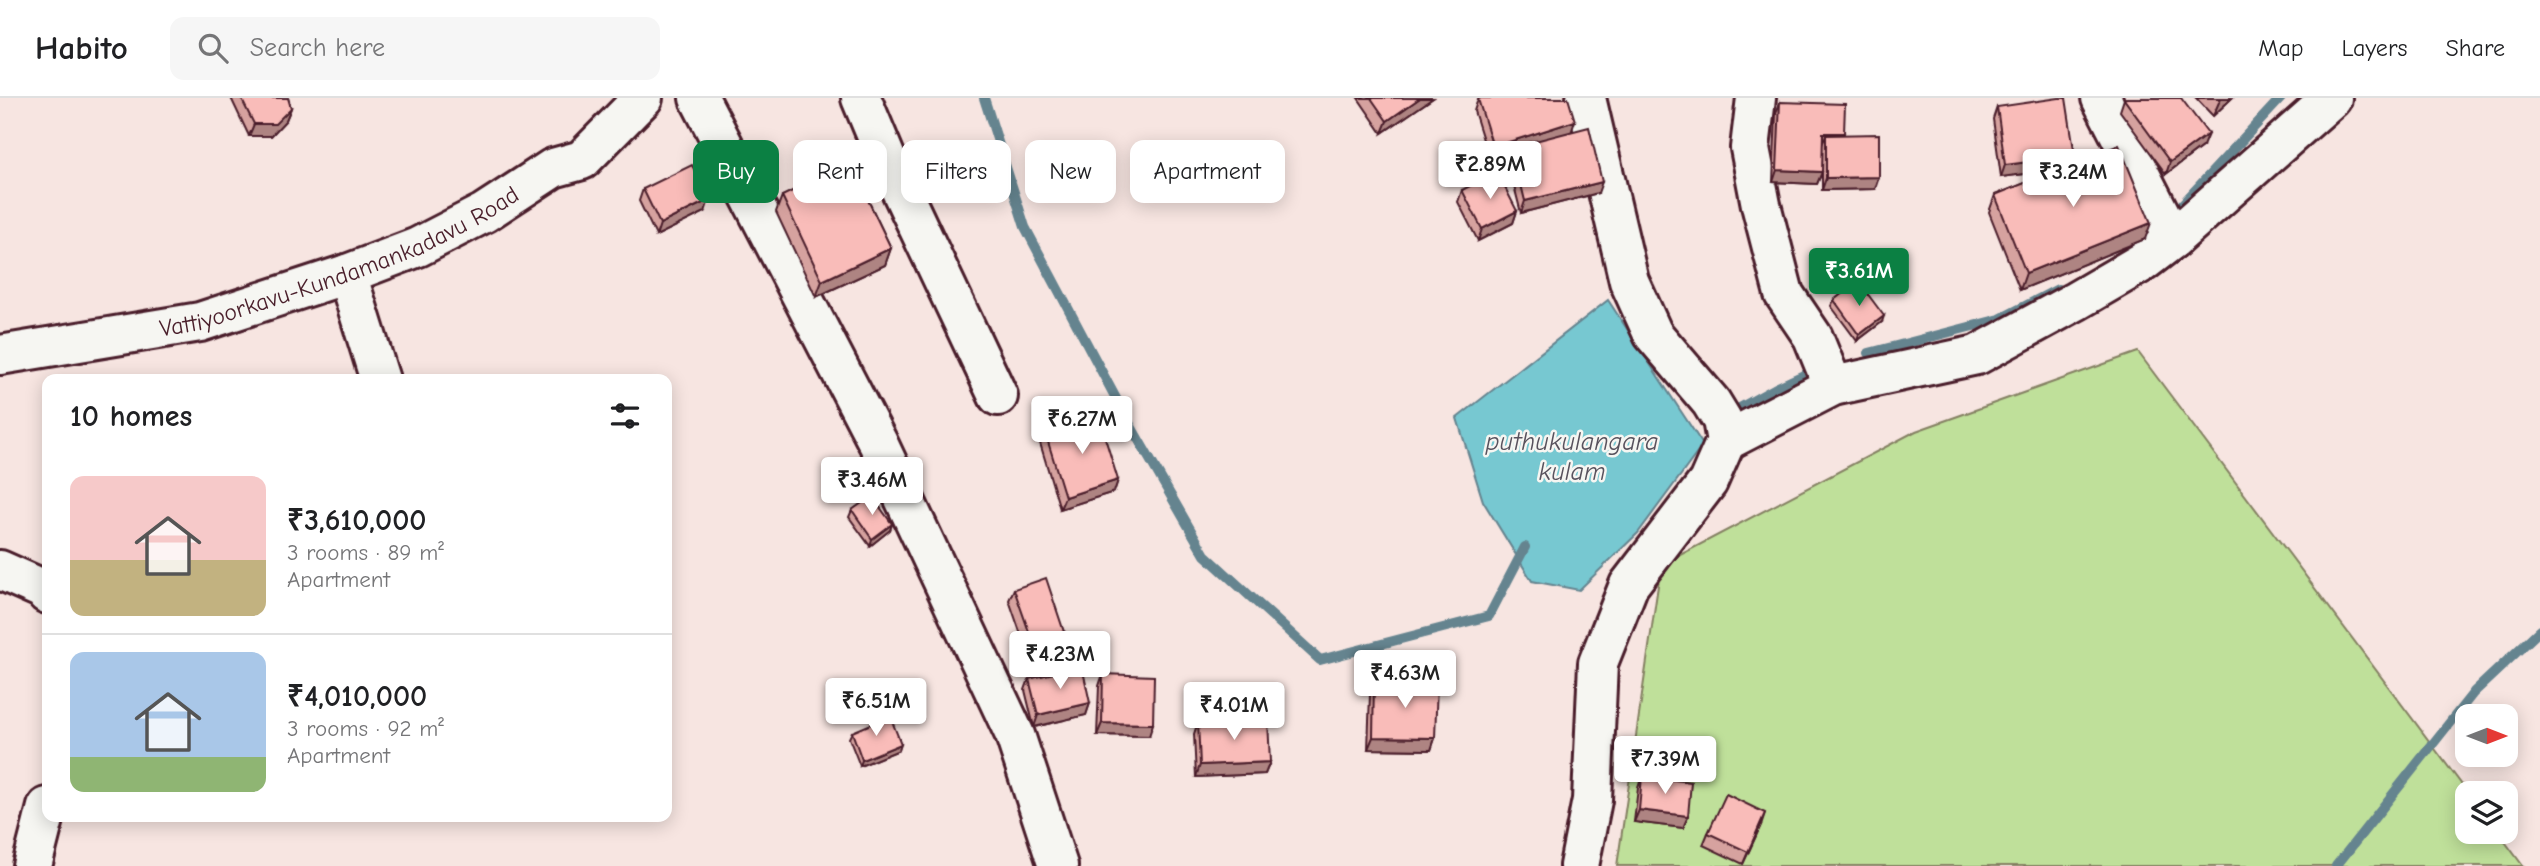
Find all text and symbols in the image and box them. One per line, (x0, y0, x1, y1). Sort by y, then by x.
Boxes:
search box (170, 17, 660, 80)
text: Habito (35, 29, 128, 67)
icon: search (194, 29, 232, 67)
text: Search here (250, 33, 385, 63)
text: Map (2258, 34, 2304, 62)
text: Layers (2342, 34, 2407, 62)
text: Share (2445, 34, 2505, 62)
chip: Buy (693, 140, 779, 203)
chip: Rent (793, 140, 887, 203)
chip: Filters (901, 140, 1011, 203)
chip: New (1025, 140, 1116, 203)
chip: Apartment (1130, 140, 1285, 203)
pin: ₹2.89M (1433, 141, 1547, 201)
text: ₹2.89M (1454, 150, 1526, 177)
pin: ₹3.24M (2016, 150, 2130, 209)
text: ₹3.24M (2039, 158, 2107, 185)
street label: Vattiyoorkavu-Kundamankadavu Road (157, 180, 524, 342)
pin: ₹3.61M (1802, 248, 1916, 308)
text: ₹3.61M (1825, 257, 1893, 284)
pin: ₹6.27M (1025, 396, 1139, 456)
icon: filters (606, 397, 644, 435)
text: 10 homes (70, 399, 192, 434)
text: ₹6.27M (1047, 405, 1117, 432)
water label: puthukulangara kulam (1485, 427, 1658, 487)
pin: ₹3.46M (815, 458, 929, 517)
text: ₹3.46M (837, 466, 907, 493)
text: ₹3,610,000 (287, 503, 427, 538)
icon: home (126, 504, 210, 588)
text: 3 rooms · 89 m² (287, 539, 444, 566)
text: Apartment (287, 566, 390, 593)
pin: ₹4.23M (1003, 632, 1117, 691)
text: ₹4.23M (1025, 640, 1095, 667)
pin: ₹4.63M (1348, 650, 1462, 710)
text: ₹4.63M (1370, 659, 1440, 686)
pin: ₹6.51M (819, 678, 933, 738)
text: ₹4,010,000 (287, 679, 427, 714)
icon: home (126, 680, 210, 764)
pin: ₹4.01M (1177, 682, 1291, 742)
text: ₹6.51M (841, 687, 911, 714)
text: ₹4.01M (1200, 691, 1268, 718)
north arrow (2455, 704, 2518, 766)
map controls (2455, 704, 2518, 844)
text: 3 rooms · 92 m² (287, 715, 444, 742)
pin: ₹7.39M (1608, 736, 1722, 796)
text: Apartment (287, 742, 390, 769)
text: ₹7.39M (1630, 745, 1700, 772)
button: layers (2455, 781, 2518, 844)

